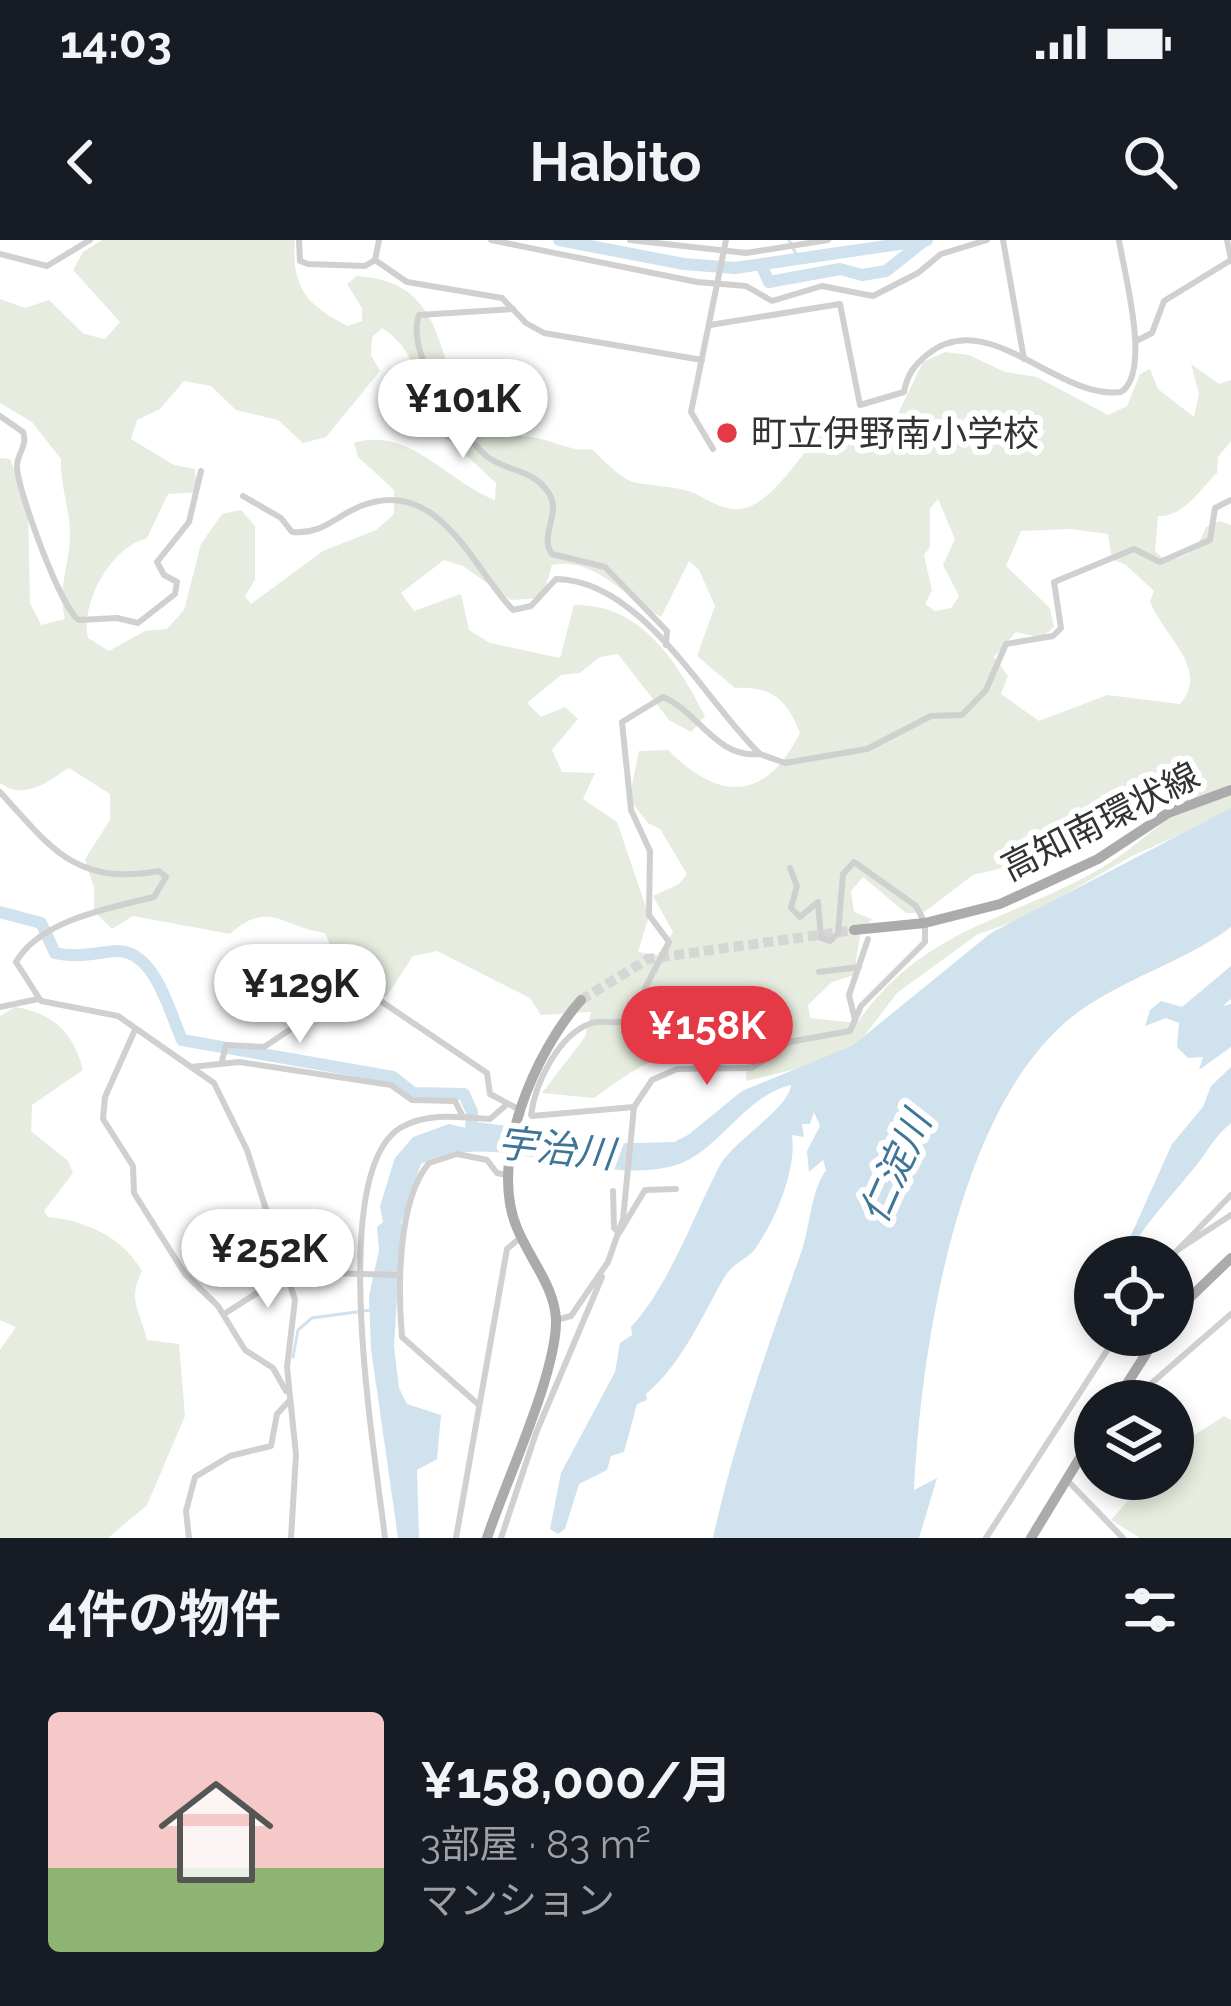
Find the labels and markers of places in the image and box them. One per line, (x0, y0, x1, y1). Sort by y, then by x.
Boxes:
pin: ¥101K (379, 359, 547, 461)
place label: 町立伊野南小学校 (751, 412, 1039, 454)
marker: 町立伊野南小学校 (714, 420, 740, 446)
pin: ¥129K (216, 944, 384, 1046)
pin: ¥158K (623, 986, 791, 1088)
pin: ¥252K (184, 1209, 352, 1311)

